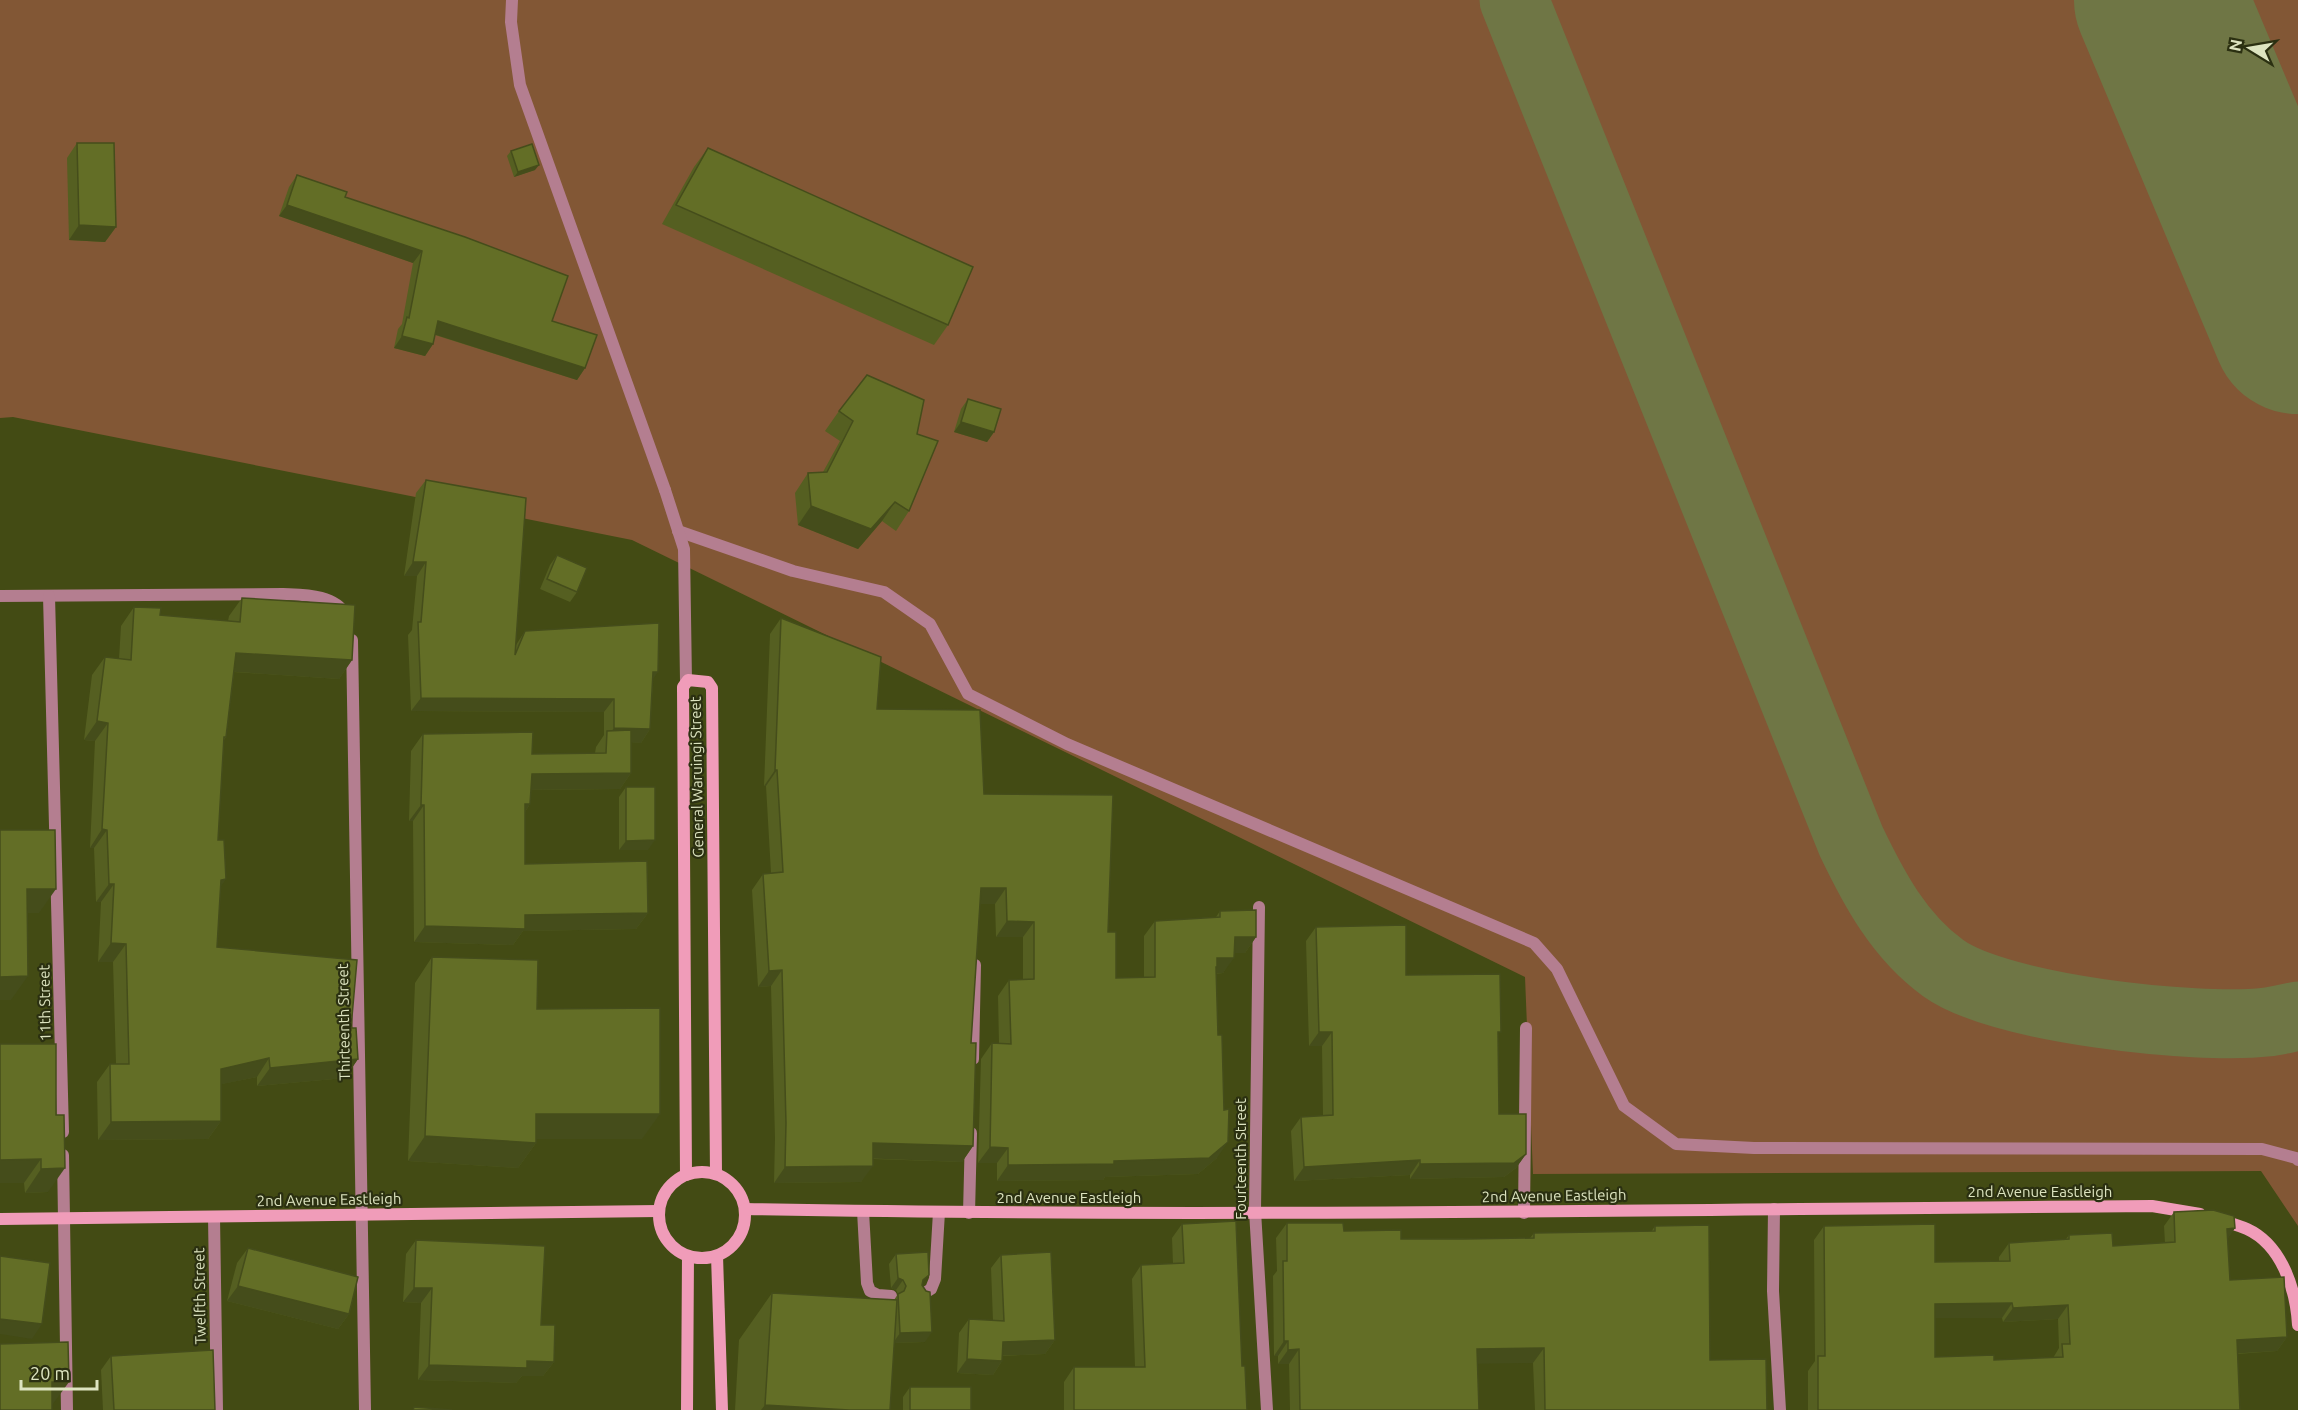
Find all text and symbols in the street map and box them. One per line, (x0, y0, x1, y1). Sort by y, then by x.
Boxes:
north arrow (2220, 18, 2280, 78)
text: N (2225, 38, 2245, 53)
street label: General Waruingi Street (687, 696, 706, 858)
street label: Thirteenth Street (334, 963, 353, 1081)
street label: 11th Street (35, 964, 54, 1042)
street label: Fourteenth Street (1232, 1098, 1249, 1220)
street label: 2nd Avenue Eastleigh (1968, 1183, 2112, 1200)
street label: 2nd Avenue Eastleigh (1481, 1186, 1627, 1205)
street label: 2nd Avenue Eastleigh (997, 1189, 1141, 1206)
street label: 2nd Avenue Eastleigh (256, 1190, 402, 1209)
street label: Twelfth Street (190, 1247, 209, 1344)
scale bar (21, 1353, 98, 1391)
text: 20 m (30, 1363, 70, 1383)

